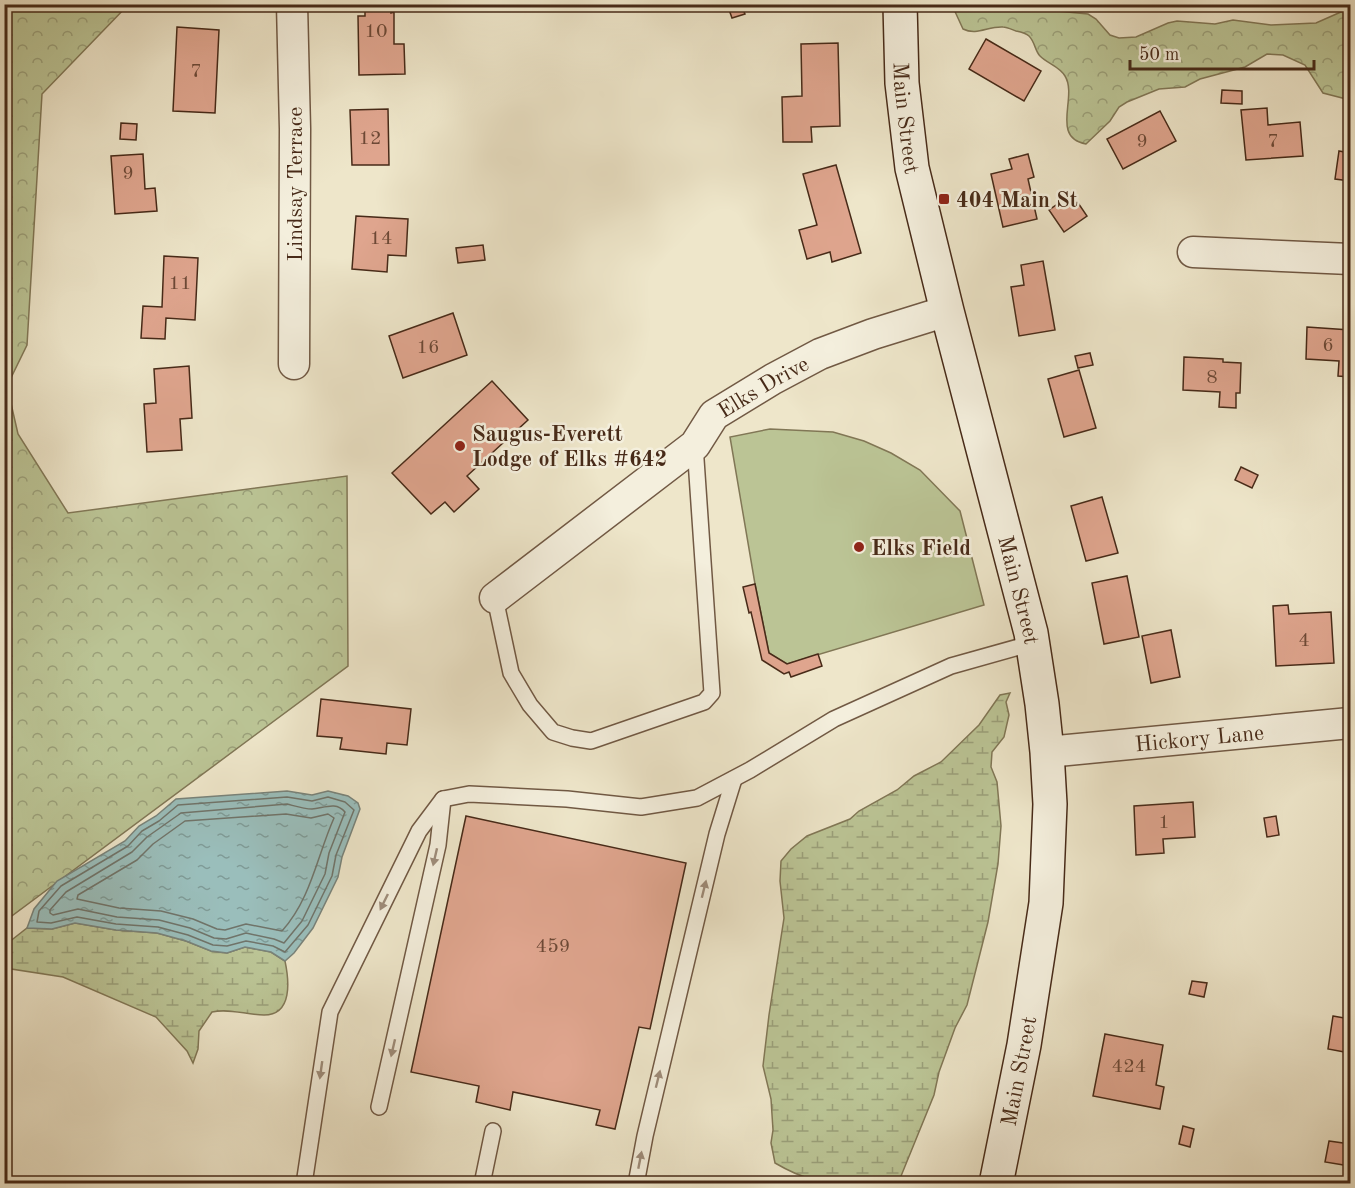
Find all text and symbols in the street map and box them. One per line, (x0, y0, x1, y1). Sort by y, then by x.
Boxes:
house number: 10 (364, 22, 388, 42)
scale bar (1130, 33, 1314, 71)
text: 50 m (1139, 46, 1179, 64)
house number: 7 (190, 62, 202, 82)
street label: Main Street (888, 62, 922, 176)
street label: Lindsay Terrace (285, 107, 307, 261)
house number: 12 (358, 129, 382, 149)
house number: 9 (1136, 132, 1148, 152)
house number: 7 (1267, 132, 1279, 152)
house number: 9 (122, 164, 134, 184)
place label: 404 Main St (956, 190, 1078, 212)
marker: 404 Main St (937, 192, 951, 206)
house number: 14 (369, 229, 393, 249)
house number: 11 (168, 274, 192, 294)
house number: 6 (1322, 336, 1334, 356)
house number: 16 (416, 338, 440, 358)
street label: Elks Drive (714, 353, 813, 423)
house number: 8 (1206, 368, 1218, 388)
place label: Saugus-Everett Lodge of Elks #642 (472, 424, 667, 471)
marker: Saugus-Everett Lodge of Elks #642 (453, 439, 467, 453)
street label: Main Street (993, 534, 1042, 646)
place label: Elks Field (871, 538, 971, 560)
marker: Elks Field (852, 540, 866, 554)
house number: 4 (1298, 631, 1310, 651)
street label: Hickory Lane (1134, 722, 1265, 757)
house number: 1 (1158, 813, 1170, 833)
one-way arrow (430, 848, 439, 867)
one-way arrow (699, 880, 709, 899)
one-way arrow (379, 894, 388, 911)
house number: 459 (536, 937, 570, 957)
street label: Main Street (999, 1015, 1041, 1128)
one-way arrow (387, 1038, 397, 1057)
house number: 424 (1112, 1057, 1146, 1077)
one-way arrow (317, 1060, 326, 1079)
one-way arrow (654, 1070, 664, 1088)
one-way arrow (636, 1150, 645, 1169)

